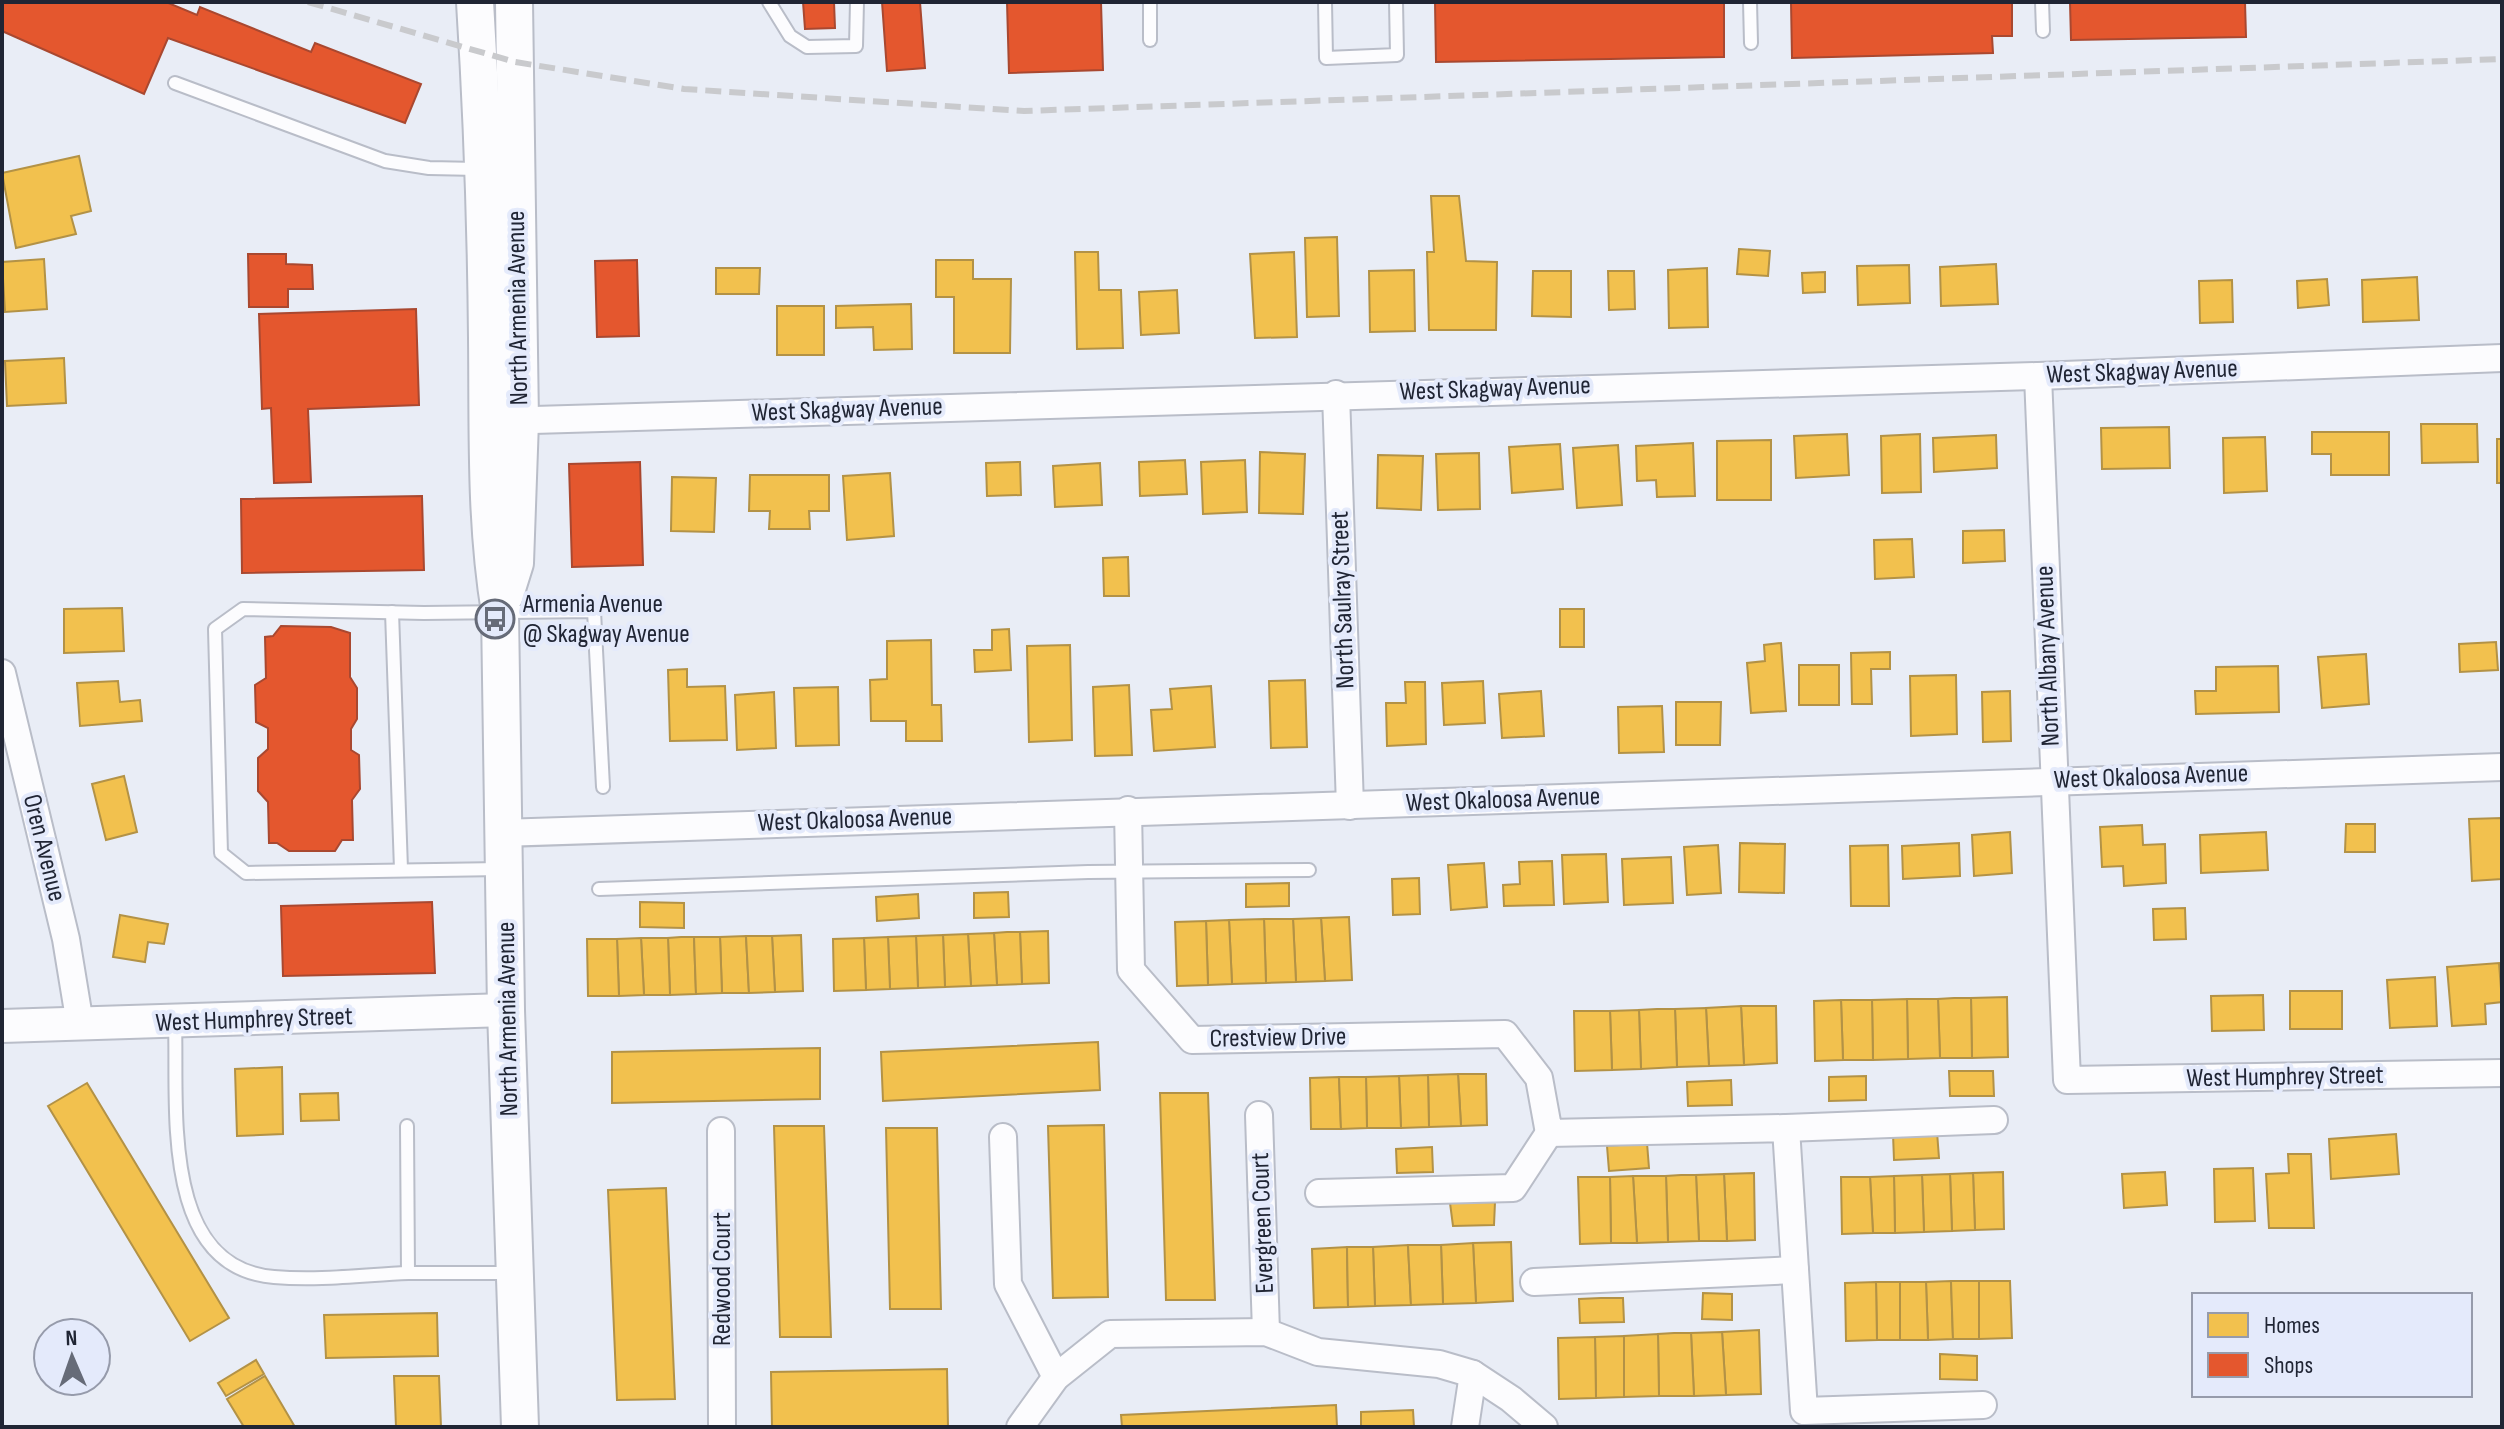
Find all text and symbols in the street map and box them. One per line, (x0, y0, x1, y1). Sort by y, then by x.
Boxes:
street label: North Armenia Avenue (501, 210, 535, 406)
street label: West Skagway Avenue (2046, 353, 2238, 391)
street label: West Skagway Avenue (1399, 370, 1591, 408)
street label: West Skagway Avenue (751, 391, 943, 429)
street label: North Saulray Street (1324, 511, 1362, 689)
street label: North Albany Avenue (2029, 565, 2067, 747)
place label: Armenia Avenue @ Skagway Avenue (522, 589, 690, 650)
bus stop icon: Armenia Avenue @ Skagway Avenue (474, 598, 516, 640)
street label: West Okaloosa Avenue (2053, 758, 2249, 796)
street label: West Okaloosa Avenue (1405, 781, 1601, 819)
street label: Oren Avenue (16, 791, 72, 905)
street label: West Okaloosa Avenue (757, 801, 953, 839)
street label: North Armenia Avenue (491, 921, 525, 1117)
street label: West Humphrey Street (155, 1001, 353, 1039)
street label: Crestview Drive (1209, 1021, 1347, 1055)
street label: West Humphrey Street (2186, 1060, 2384, 1094)
street label: Evergreen Court (1245, 1152, 1281, 1294)
street label: Redwood Court (707, 1212, 738, 1346)
legend (2192, 1293, 2472, 1397)
text: Homes (2264, 1311, 2320, 1340)
north arrow (32, 1317, 112, 1397)
text: N (65, 1325, 78, 1352)
text: Shops (2264, 1351, 2313, 1380)

